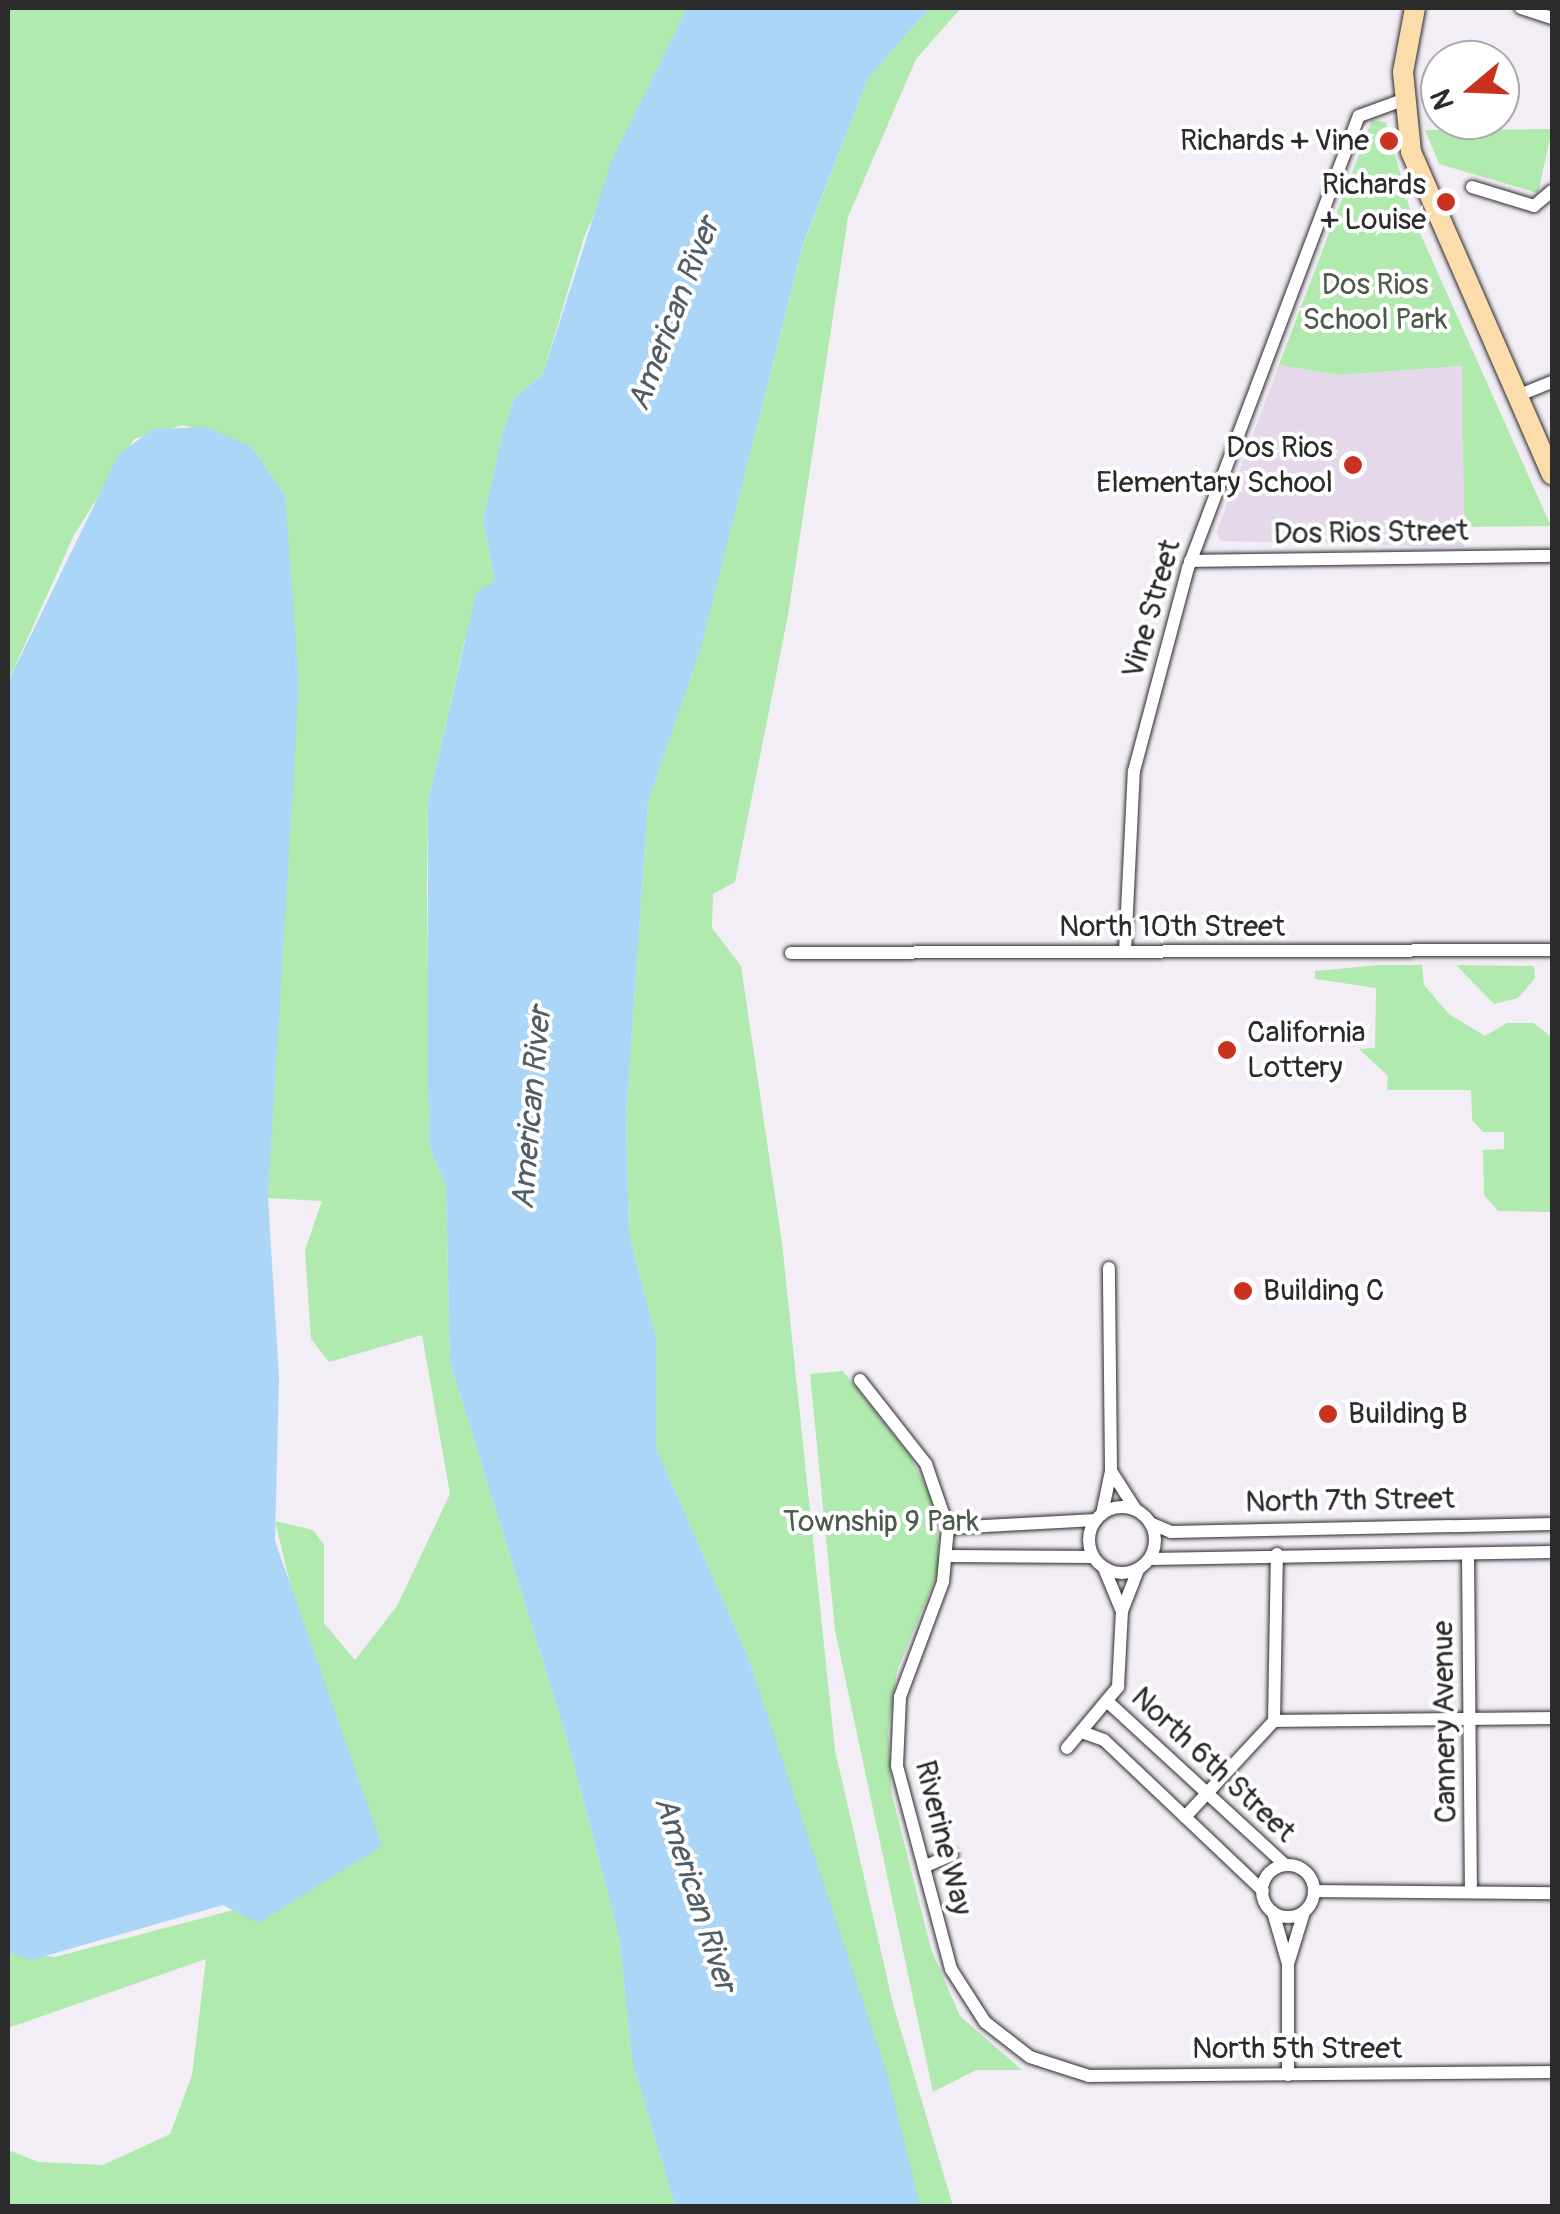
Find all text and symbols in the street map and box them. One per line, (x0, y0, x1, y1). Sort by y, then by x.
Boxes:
north arrow (1420, 40, 1520, 140)
text: N (1423, 85, 1463, 114)
place label: Richards + Vine (1180, 123, 1369, 159)
marker: Richards + Vine (1378, 130, 1400, 152)
place label: Richards + Louise (1321, 167, 1426, 238)
marker: Richards + Louise (1435, 191, 1457, 213)
water label: American River (620, 212, 728, 416)
park label: Dos Rios School Park (1302, 267, 1448, 338)
place label: Dos Rios Elementary School (1096, 430, 1333, 500)
marker: Dos Rios Elementary School (1342, 454, 1364, 476)
street label: Dos Rios Street (1273, 513, 1469, 553)
street label: Vine Street (1115, 535, 1189, 683)
street label: North 10th Street (1059, 909, 1285, 945)
water label: American River (504, 1005, 560, 1211)
place label: California Lottery (1247, 1015, 1365, 1086)
marker: California Lottery (1216, 1039, 1238, 1061)
place label: Building C (1263, 1273, 1384, 1309)
marker: Building C (1232, 1280, 1254, 1302)
place label: Building B (1348, 1396, 1468, 1432)
marker: Building B (1317, 1403, 1339, 1425)
street label: North 7th Street (1245, 1481, 1455, 1521)
park label: Township 9 Park (783, 1504, 979, 1540)
street label: Cannery Avenue (1425, 1620, 1465, 1824)
street label: North 6th Street (1123, 1680, 1303, 1850)
street label: Riverine Way (906, 1757, 980, 1919)
water label: American River (645, 1791, 745, 1997)
street label: North 5th Street (1192, 2031, 1402, 2067)

